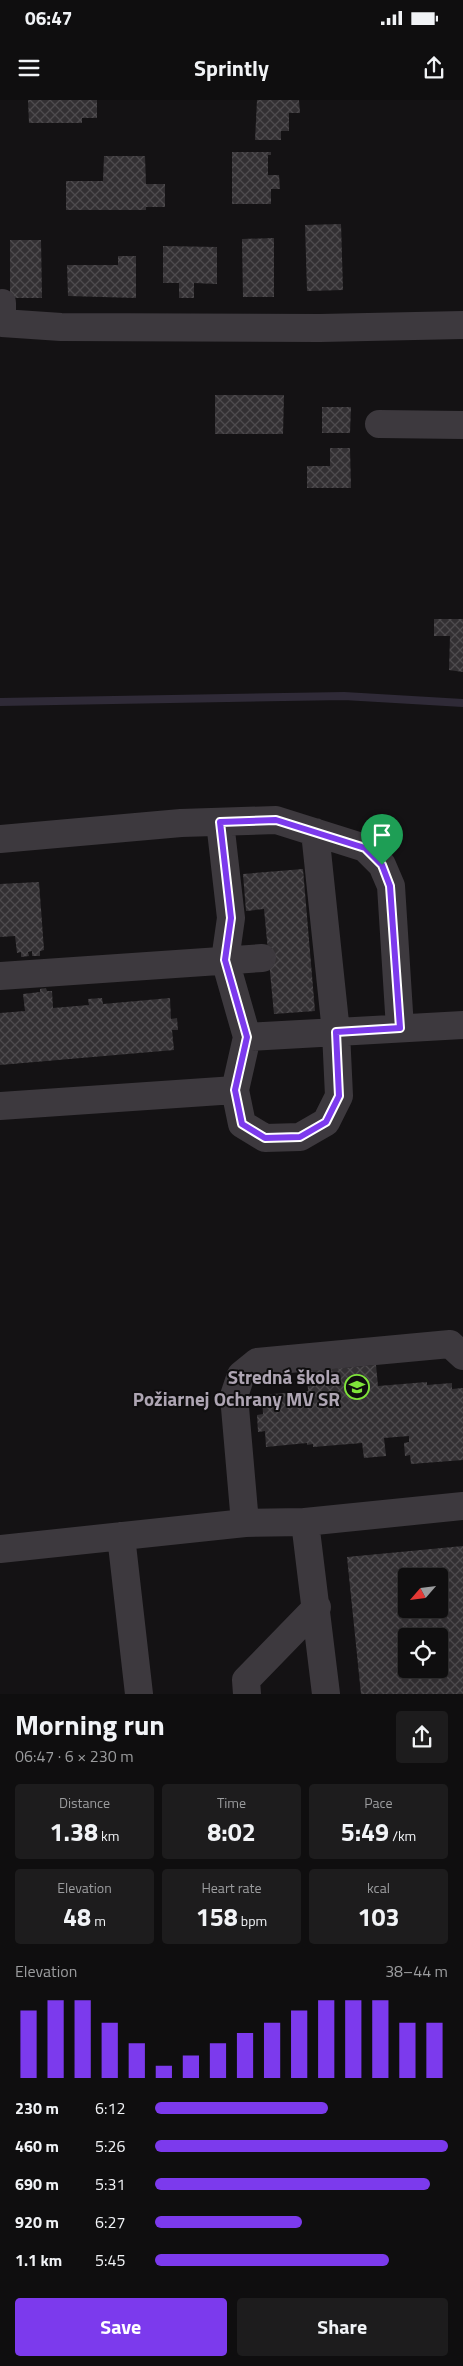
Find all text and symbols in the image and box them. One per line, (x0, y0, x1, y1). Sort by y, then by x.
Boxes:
text: 06:47 (25, 3, 72, 32)
text: Sprintly (194, 51, 269, 85)
icon: menu (15, 54, 43, 82)
icon: share (420, 54, 448, 82)
pin (361, 814, 403, 865)
icon: arrive (368, 821, 396, 849)
place label: Stredná škola Požiarnej Ochrany MV SR (133, 1362, 340, 1413)
school or university icon: Stredná škola Požiarnej Ochrany MV SR (344, 1374, 370, 1400)
north arrow (398, 1568, 448, 1618)
map controls (398, 1568, 448, 1678)
button: locate (398, 1628, 448, 1678)
text: Morning run (15, 1703, 165, 1746)
button: share (396, 1711, 448, 1763)
text: 06:47 · 6 × 230 m (15, 1744, 134, 1768)
text: Distance (59, 1792, 110, 1813)
text: Time (217, 1792, 246, 1813)
text: Pace (364, 1792, 393, 1813)
text: 1.38 (50, 1813, 98, 1851)
text: 8:02 (207, 1813, 256, 1851)
text: 5:49 (341, 1813, 389, 1851)
text: km (98, 1825, 119, 1846)
text: /km (389, 1825, 416, 1846)
text: Elevation (57, 1877, 112, 1898)
text: Heart rate (201, 1877, 262, 1898)
text: kcal (367, 1877, 390, 1898)
text: 48 (63, 1898, 91, 1936)
text: 158 (196, 1898, 238, 1936)
text: 103 (357, 1898, 400, 1936)
text: m (91, 1910, 106, 1931)
text: bpm (238, 1910, 267, 1931)
text: Elevation (15, 1959, 77, 1983)
text: 38–44 m (385, 1959, 448, 1983)
text: 230 m (15, 2096, 59, 2120)
text: 6:12 (95, 2096, 125, 2120)
text: 460 m (15, 2134, 59, 2158)
text: 5:26 (95, 2134, 125, 2158)
text: 690 m (15, 2172, 59, 2196)
text: 5:31 (95, 2172, 125, 2196)
text: 920 m (15, 2210, 59, 2234)
text: 6:27 (95, 2210, 125, 2234)
text: 1.1 km (15, 2248, 62, 2272)
text: 5:45 (95, 2248, 125, 2272)
button: Save (15, 2298, 227, 2356)
button: Share (237, 2298, 448, 2356)

